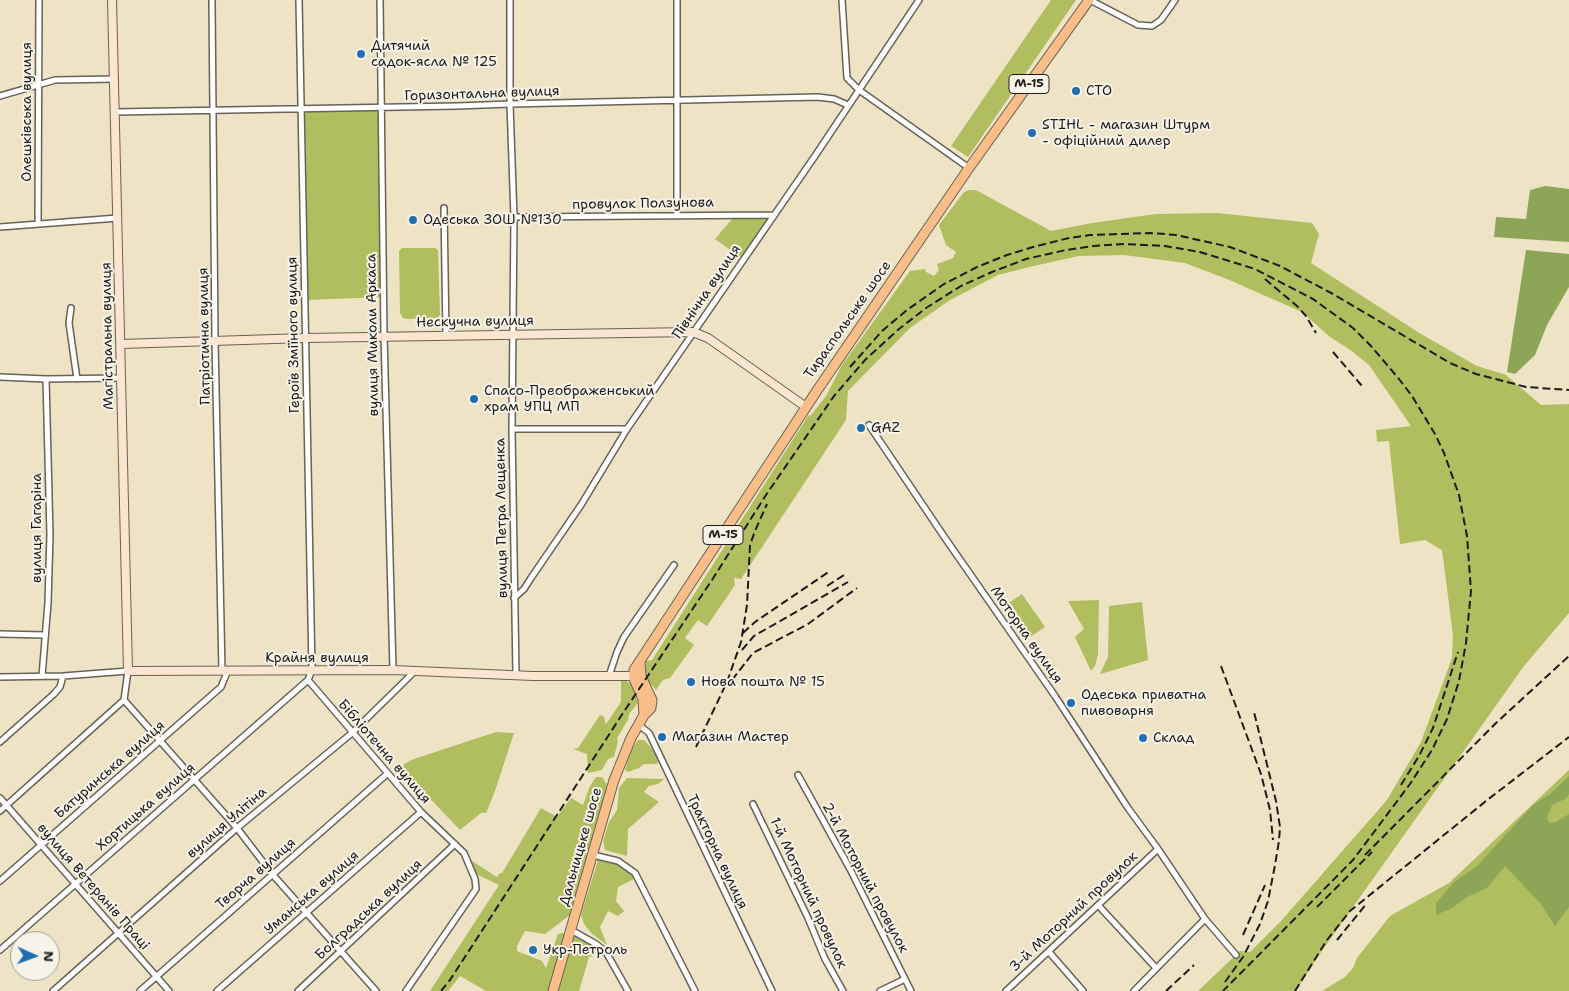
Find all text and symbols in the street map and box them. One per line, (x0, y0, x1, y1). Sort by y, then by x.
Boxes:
place label: Дитячий садок-ясла № 125 (371, 38, 497, 70)
street label: Олешківська вулиця (19, 42, 35, 182)
marker: Дитячий садок-ясла № 125 (355, 48, 367, 60)
road number: М-15 (1009, 74, 1049, 94)
street label: Горизонтальна вулиця (404, 83, 560, 105)
place label: СТО (1086, 83, 1112, 99)
marker: СТО (1070, 85, 1082, 97)
place label: STIHL - магазин Штурм - офіційний дилер (1042, 117, 1210, 150)
marker: STIHL - магазин Штурм - офіційний дилер (1026, 127, 1038, 139)
street label: провулок Ползунова (572, 194, 714, 214)
place label: Одеська ЗОШ №130 (423, 212, 562, 228)
marker: Одеська ЗОШ №130 (407, 214, 419, 226)
street label: Північна вулиця (669, 242, 745, 342)
street label: вулиця Миколи Аркаса (363, 253, 383, 417)
street label: Героїв Зміїного вулиця (284, 256, 304, 414)
street label: Тираспольське шосе (801, 258, 895, 382)
street label: Магістральна вулиця (98, 262, 118, 410)
street label: Патріотична вулиця (195, 267, 215, 405)
street label: Нескучна вулиця (416, 313, 534, 331)
place label: Спасо-Преображенський храм УПЦ МП (484, 383, 654, 416)
marker: Спасо-Преображенський храм УПЦ МП (468, 393, 480, 405)
place label: GAZ (871, 420, 900, 436)
marker: GAZ (855, 422, 867, 434)
street label: вулиця Петра Лещенка (492, 438, 512, 598)
street label: вулиця Гагаріна (29, 473, 45, 583)
road number: М-15 (703, 526, 743, 544)
street label: Моторна вулиця (986, 583, 1066, 687)
street label: Крайня вулиця (265, 650, 369, 666)
place label: Нова пошта № 15 (701, 674, 825, 690)
marker: Нова пошта № 15 (685, 676, 697, 688)
place label: Одеська приватна пивоварня (1081, 687, 1206, 720)
street label: Бібліотечна вулиця (334, 696, 434, 808)
marker: Одеська приватна пивоварня (1065, 697, 1077, 709)
street label: Батуринська вулиця (51, 717, 169, 823)
place label: Магазин Мастер (672, 729, 789, 745)
place label: Склад (1153, 730, 1194, 746)
marker: Магазин Мастер (656, 731, 668, 743)
marker: Склад (1137, 732, 1149, 744)
street label: Хортицька вулиця (93, 759, 199, 855)
street label: вулиця Улітіна (184, 784, 270, 862)
street label: Дальницьке шосе (556, 786, 606, 908)
street label: Тракторна вулиця (683, 792, 751, 912)
street label: 2-й Моторний провулок (818, 800, 912, 956)
street label: 1-й Моторний провулок (766, 815, 850, 971)
street label: вулиця Ветеранів Праці (33, 820, 153, 954)
street label: Творча вулиця (213, 835, 299, 913)
street label: Уманська вулиця (261, 847, 363, 939)
street label: 3-й Моторний провулок (1007, 848, 1141, 976)
street label: Болградська вулиця (312, 856, 426, 964)
north arrow (10, 931, 60, 981)
place label: Укр-Петроль (543, 942, 627, 958)
marker: Укр-Петроль (527, 944, 539, 956)
text: N (40, 951, 58, 962)

